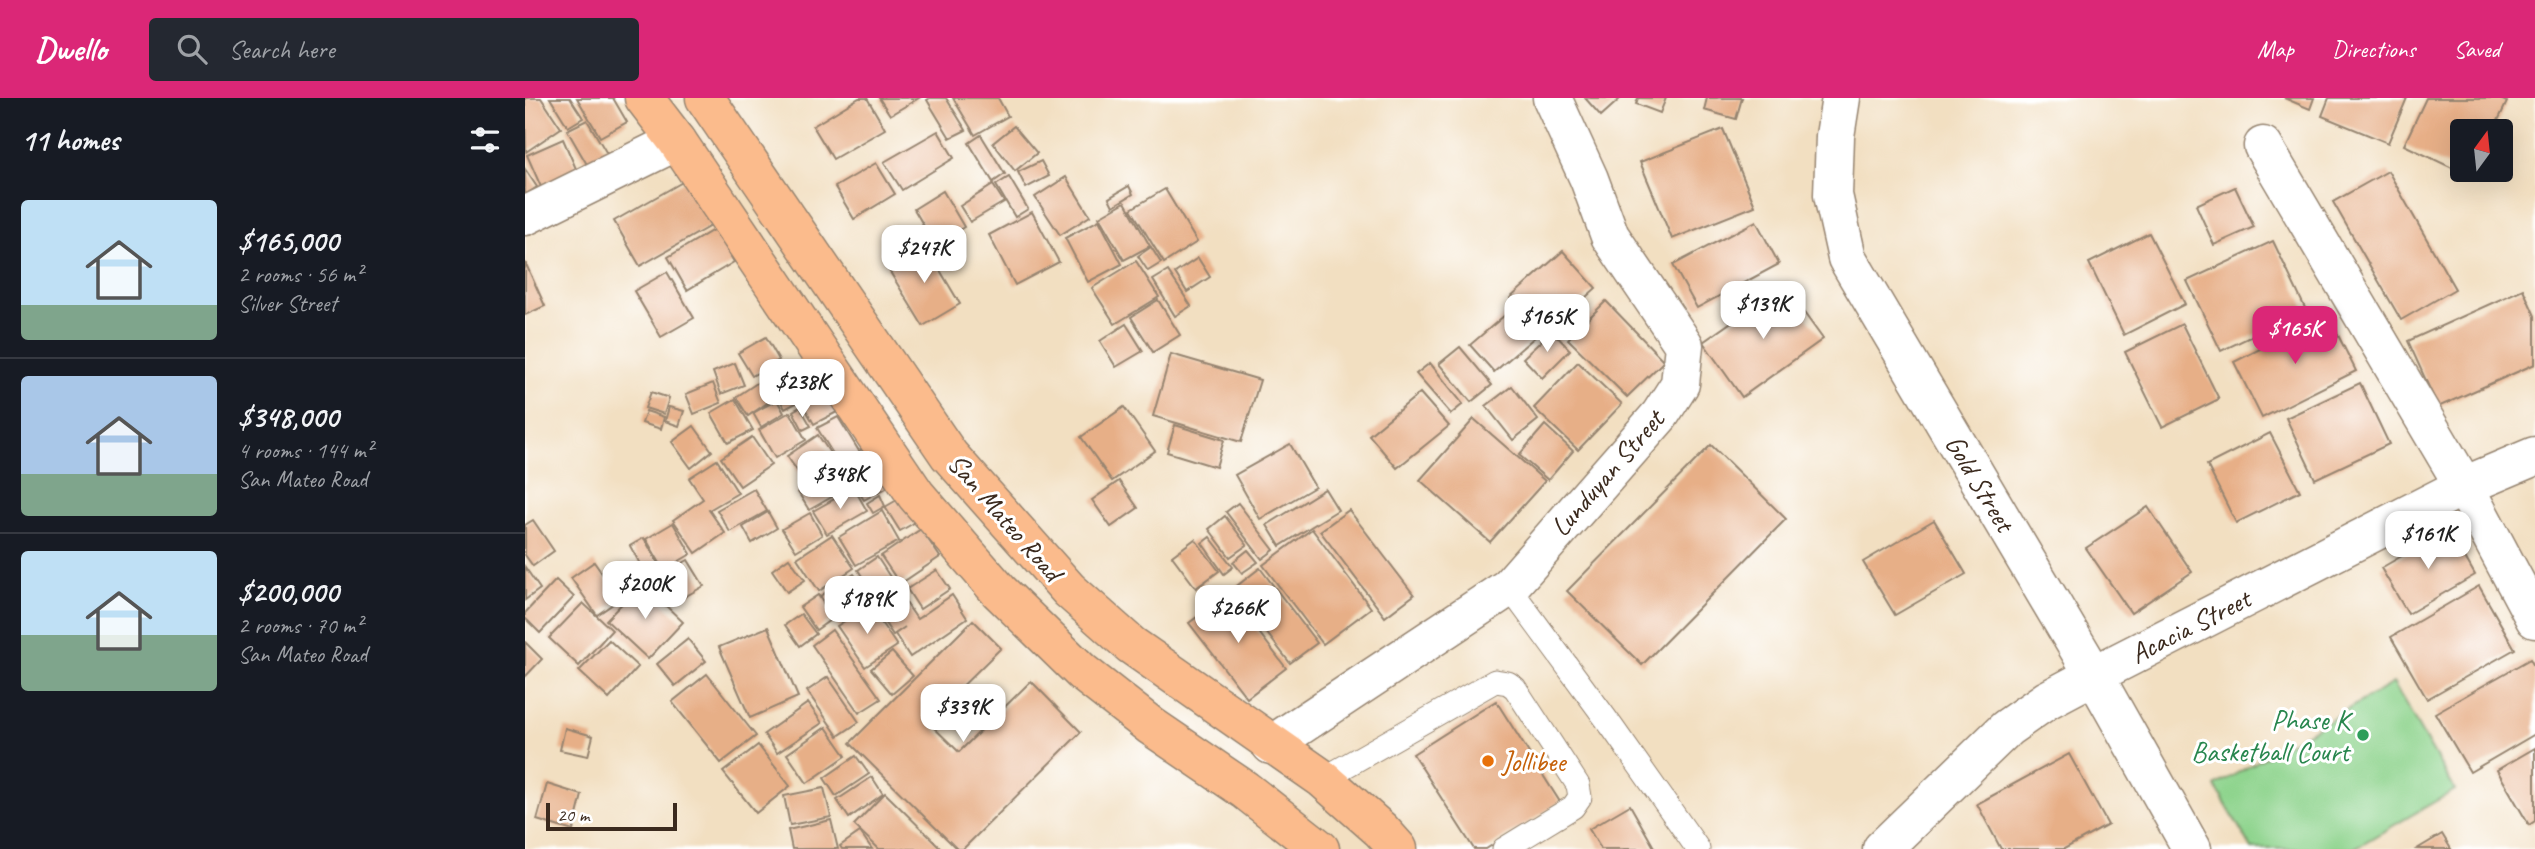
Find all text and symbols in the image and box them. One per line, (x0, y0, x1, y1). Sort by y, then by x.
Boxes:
search box (149, 18, 639, 81)
text: Dwello (35, 28, 107, 70)
icon: search (173, 30, 211, 68)
text: Search here (229, 33, 335, 66)
text: Map (2257, 34, 2294, 64)
text: Directions (2332, 34, 2415, 64)
text: Saved (2453, 34, 2500, 64)
north arrow (2450, 119, 2513, 182)
map controls (2450, 119, 2513, 182)
text: 11 homes (21, 121, 119, 159)
icon: filters (466, 121, 504, 159)
text: $165,000 (238, 222, 339, 260)
pin: $247K (875, 226, 973, 285)
icon: home (77, 228, 161, 312)
text: $247K (898, 233, 951, 262)
text: 2 rooms · 56 m² (238, 260, 362, 289)
pin: $139K (1714, 282, 1812, 341)
text: Silver Street (238, 289, 337, 318)
text: $139K (1737, 289, 1789, 318)
pin: $165K (1498, 294, 1596, 354)
text: $165K (1520, 302, 1574, 331)
pin: $165K (2246, 306, 2344, 366)
text: $165K (2268, 314, 2322, 343)
pin: $238K (753, 360, 851, 419)
text: $238K (775, 367, 829, 396)
text: $348,000 (238, 398, 338, 436)
street label: Lunduyan Street (1543, 401, 1673, 543)
icon: home (77, 404, 161, 488)
street label: Gold Street (1938, 428, 2024, 540)
text: 4 rooms · 144 m² (238, 436, 373, 465)
street label: San Mateo Road (940, 446, 1072, 591)
pin: $348K (791, 452, 889, 511)
text: $348K (813, 459, 867, 488)
text: San Mateo Road (238, 465, 367, 494)
pin: $161K (2379, 512, 2477, 571)
text: $161K (2401, 519, 2455, 548)
pin: $200K (596, 561, 694, 621)
text: $200K (618, 569, 672, 598)
text: $200,000 (238, 573, 338, 611)
pin: $189K (818, 576, 916, 636)
icon: home (77, 579, 161, 663)
street label: Acacia Street (2124, 580, 2258, 671)
text: $189K (841, 584, 893, 613)
pin: $266K (1189, 586, 1287, 645)
text: $266K (1211, 593, 1265, 622)
text: 2 rooms · 70 m² (238, 611, 362, 640)
text: San Mateo Road (238, 640, 367, 669)
pin: $339K (914, 684, 1012, 744)
text: $339K (937, 692, 989, 721)
place label: Phase K Basketball Court (2191, 702, 2354, 769)
marker: Phase K Basketball Court (2355, 727, 2371, 743)
place label: Jollibee (1500, 744, 1567, 779)
marker: Jollibee (1480, 753, 1496, 769)
scale bar (546, 800, 677, 832)
text: 20 m (557, 803, 589, 827)

